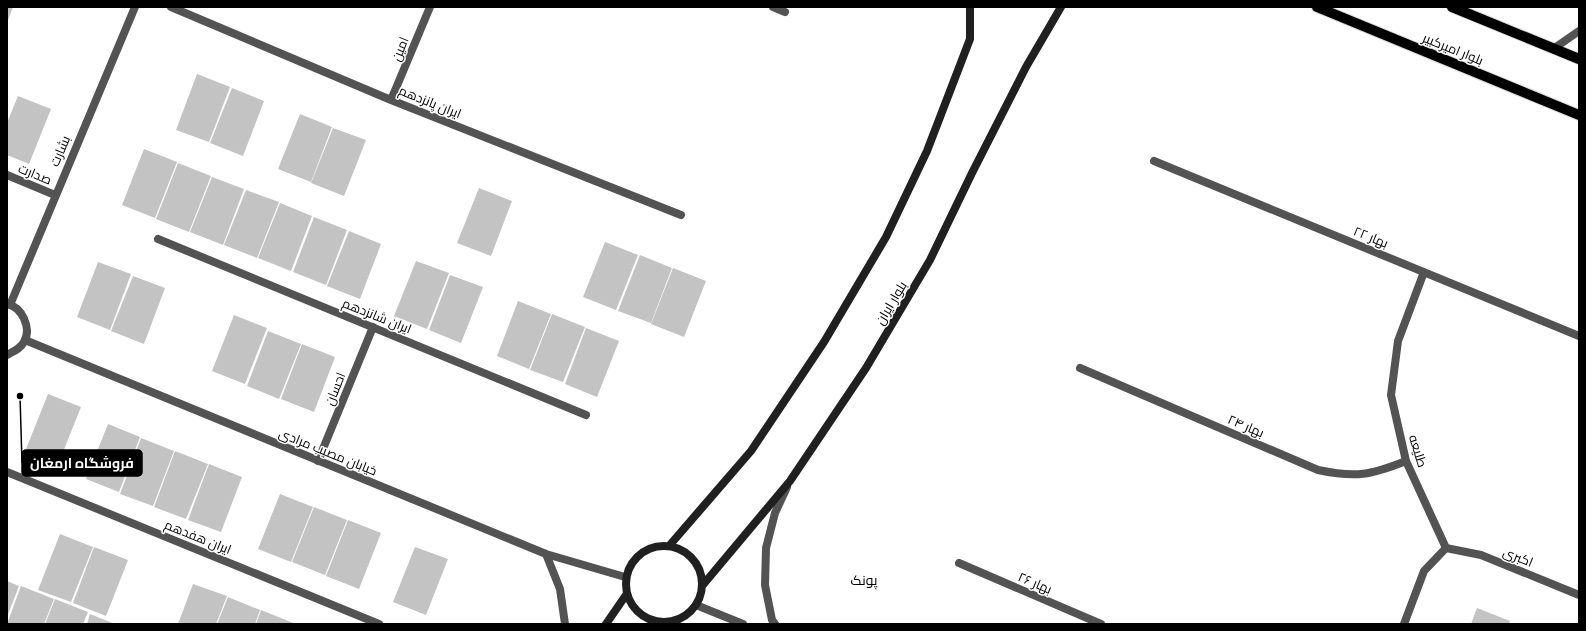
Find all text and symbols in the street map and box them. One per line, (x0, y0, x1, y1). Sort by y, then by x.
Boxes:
street label: بلوار امیرکبیر (1420, 30, 1486, 68)
street label: امین (388, 35, 412, 63)
street label: ایران پانزدهم (396, 83, 463, 123)
street label: بشارت (47, 133, 73, 169)
street label: صدارت (16, 161, 54, 187)
street label: بهار ۲۲ (1351, 223, 1391, 251)
street label: بلوار ایران (872, 279, 910, 327)
street label: ایران شانزدهم (339, 295, 414, 339)
street label: احسان (322, 370, 348, 408)
street label: بهار ۲۴ (1226, 412, 1266, 440)
street label: خیابان مصیب مرادی (277, 425, 379, 479)
street label: طلیعه (1406, 433, 1430, 469)
callout: فروشگاه ارمغان (22, 450, 142, 476)
text: فروشگاه ارمغان (30, 455, 134, 472)
street label: ایران هفدهم (162, 517, 234, 559)
street label: اکبری (1501, 544, 1535, 570)
street label: بهار ۲۶ (1016, 569, 1054, 597)
district label: پونک (850, 572, 878, 590)

